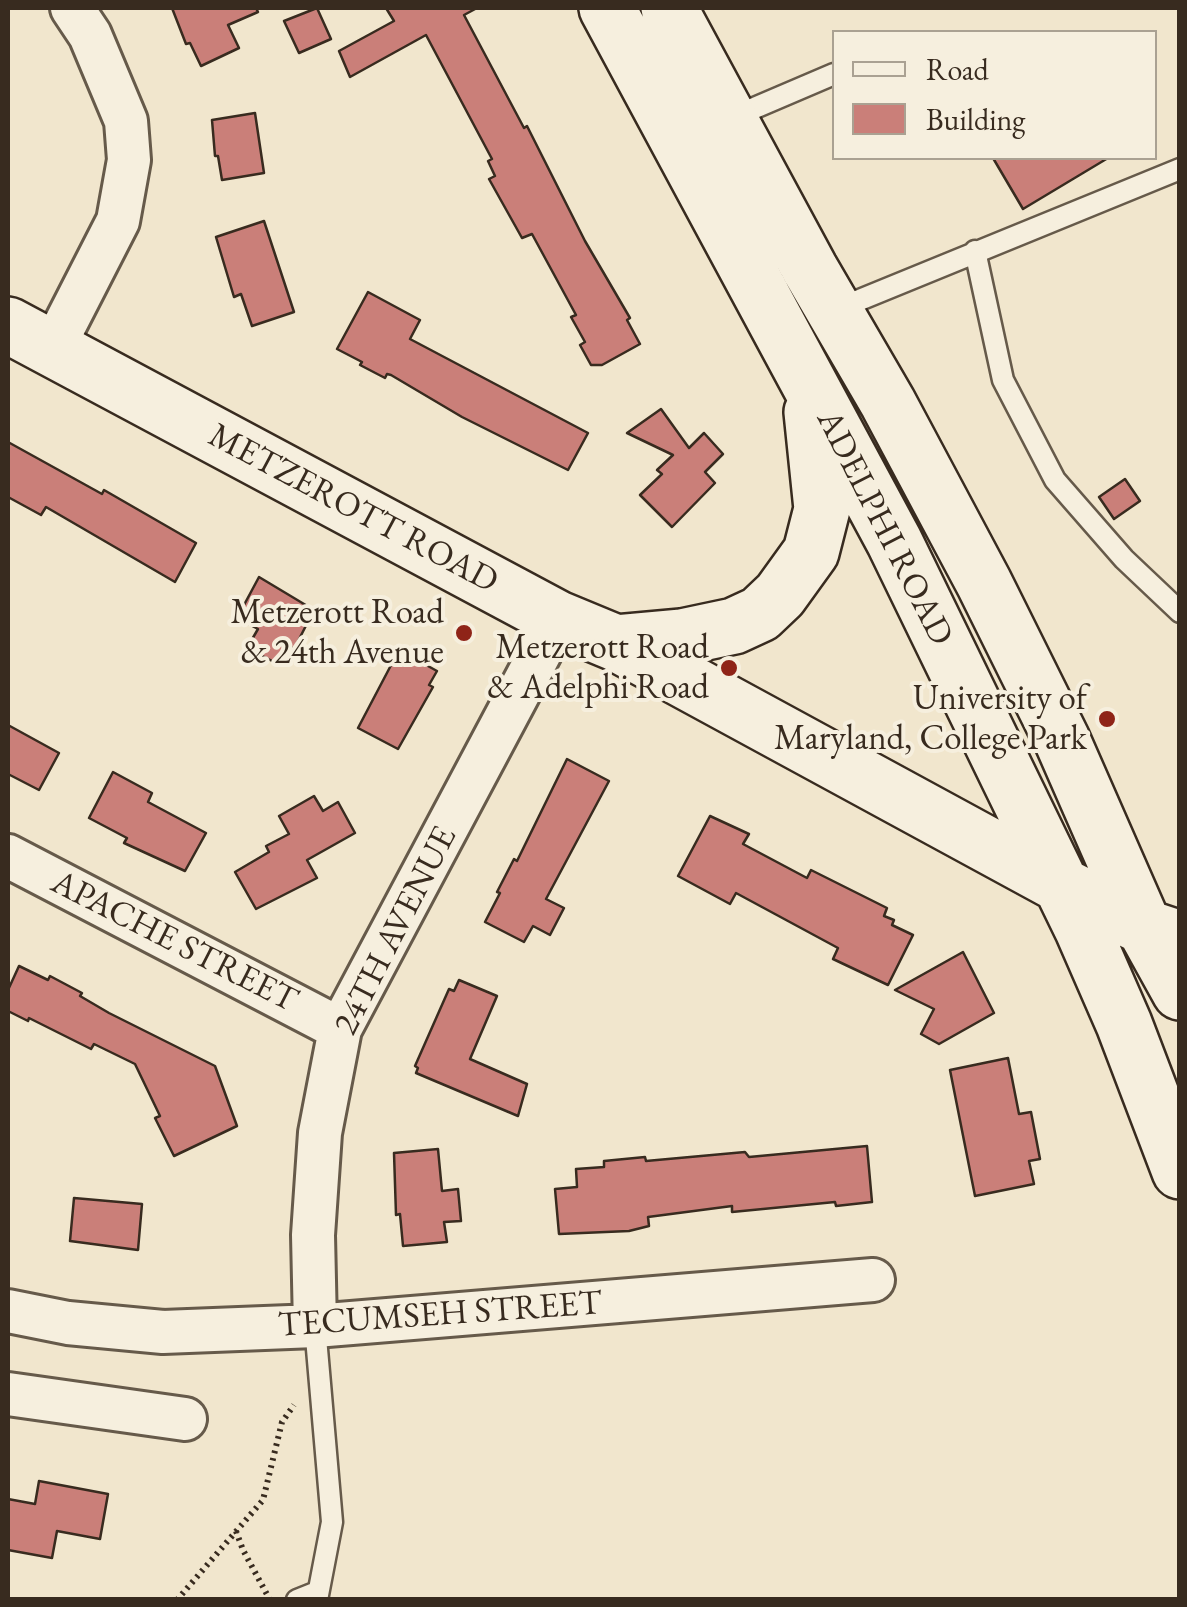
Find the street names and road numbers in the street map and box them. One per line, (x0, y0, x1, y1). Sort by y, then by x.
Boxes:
street label: ADELPHI ROAD (807, 403, 961, 653)
street label: METZEROTT ROAD (201, 415, 505, 603)
street label: 24TH AVENUE (325, 820, 467, 1042)
street label: APACHE STREET (44, 862, 304, 1022)
street label: TECUMSEH STREET (277, 1283, 603, 1347)

